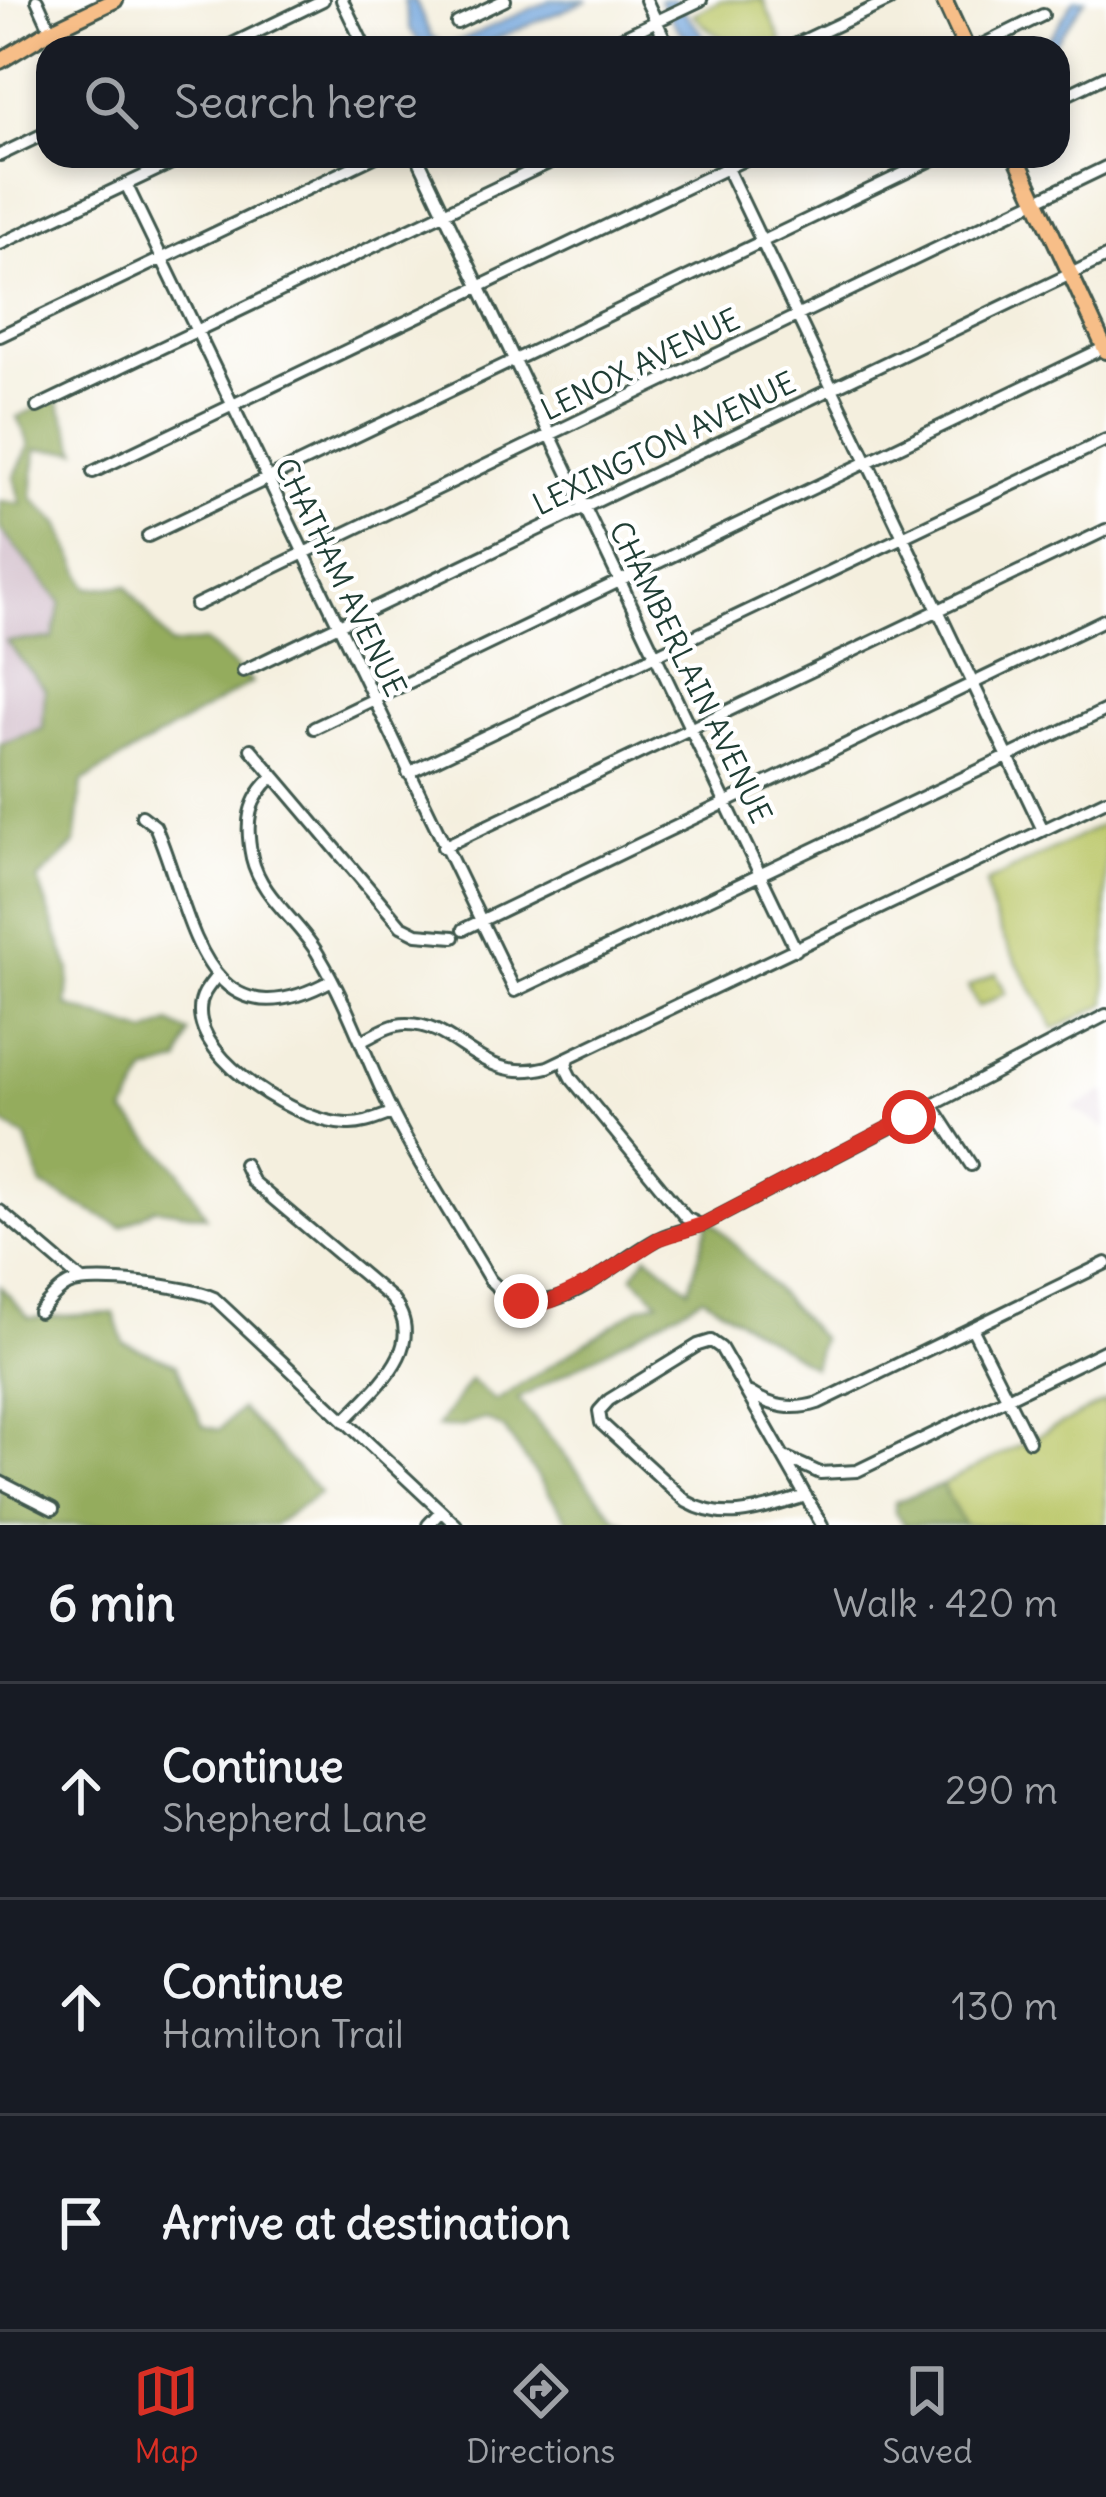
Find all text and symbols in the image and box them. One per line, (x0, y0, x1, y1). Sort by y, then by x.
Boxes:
search box (36, 36, 1070, 168)
icon: search (78, 69, 144, 135)
text: Search here (174, 74, 418, 130)
street label: LENOX AVENUE (534, 299, 746, 429)
street label: LEXINGTON AVENUE (526, 363, 802, 523)
street label: CHATHAM AVENUE (267, 452, 415, 702)
street label: CHAMBERLAIN AVENUE (601, 515, 781, 829)
route start (882, 1090, 936, 1144)
route end (494, 1274, 548, 1328)
text: 6 min (48, 1571, 175, 1635)
text: Walk · 420 m (833, 1579, 1058, 1628)
text: Continue (162, 1738, 344, 1794)
icon: ahead (48, 1758, 114, 1824)
text: 290 m (945, 1766, 1058, 1815)
text: Shepherd Lane (162, 1794, 427, 1843)
text: Continue (162, 1954, 344, 2010)
icon: ahead (48, 1974, 114, 2040)
text: 130 m (951, 1982, 1058, 2031)
text: Hamilton Trail (162, 2010, 404, 2059)
icon: arrive (48, 2190, 114, 2256)
text: Arrive at destination (162, 2195, 571, 2251)
tab: Map (133, 2358, 199, 2472)
tab: Directions (466, 2358, 615, 2472)
tab: Saved (882, 2358, 973, 2472)

